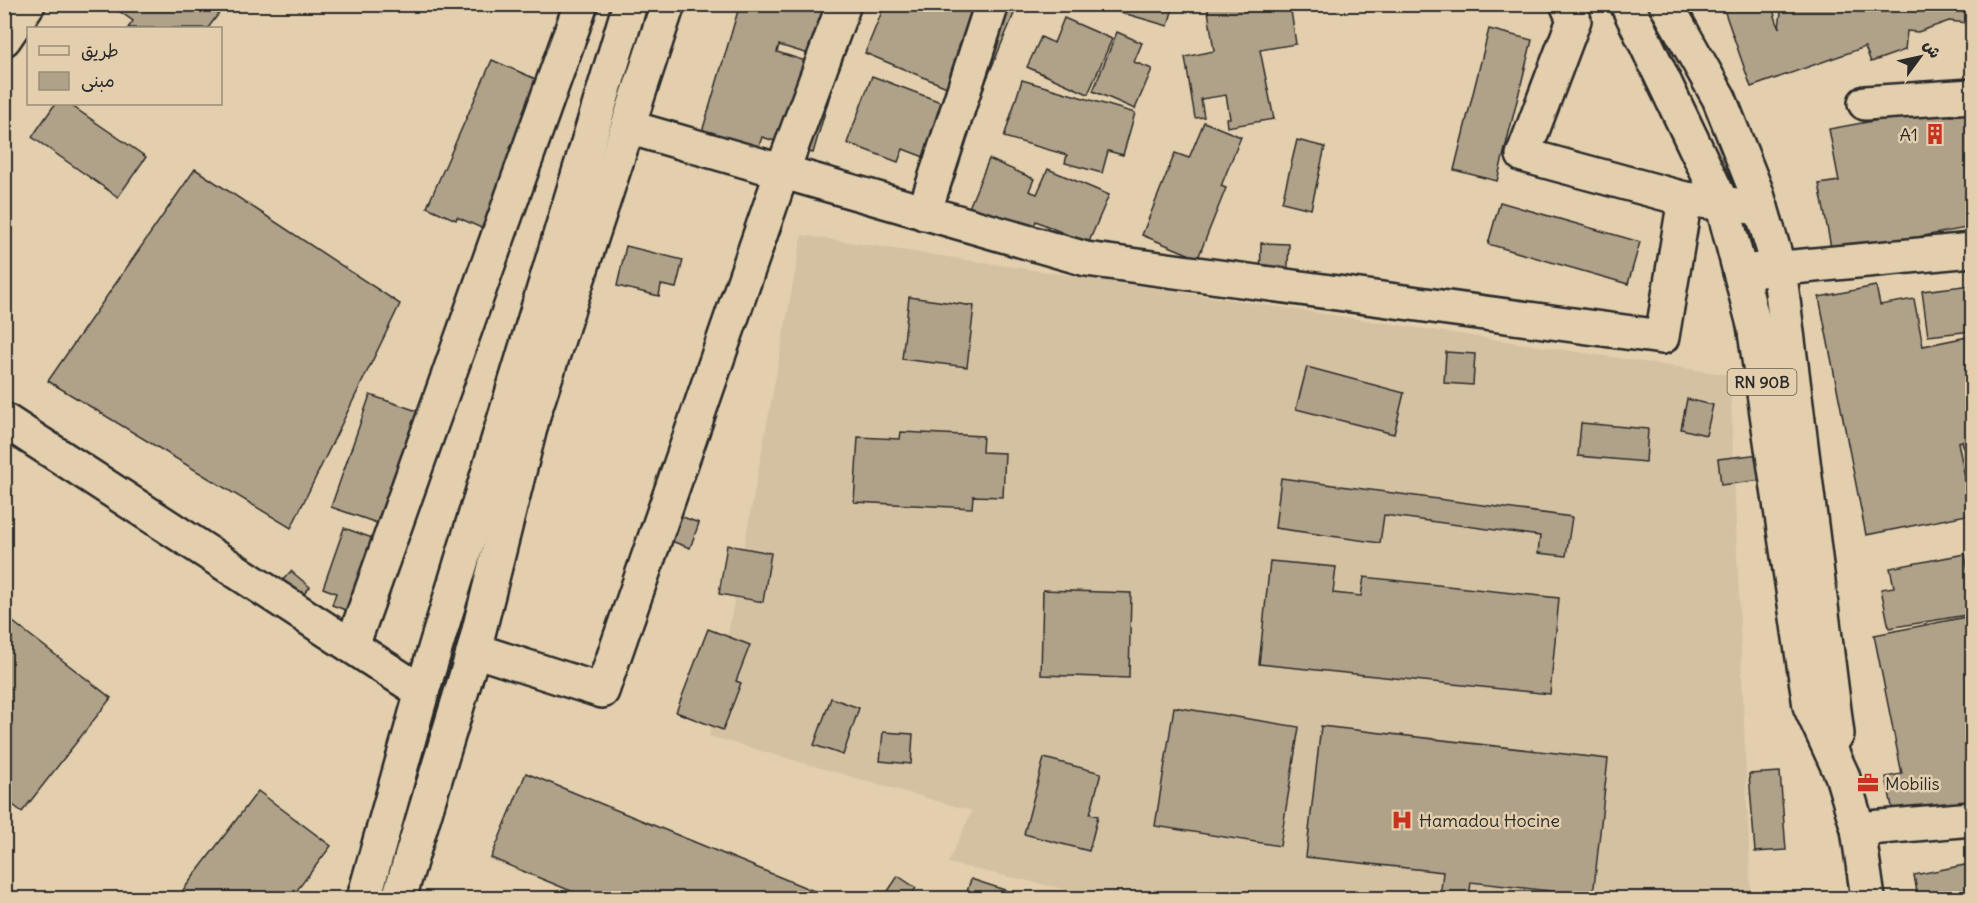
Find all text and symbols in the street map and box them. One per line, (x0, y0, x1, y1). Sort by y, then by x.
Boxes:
legend (27, 27, 222, 105)
north arrow (1890, 27, 1950, 87)
text: ش (1919, 36, 1946, 62)
text: طريق (81, 39, 119, 62)
text: مبنى (81, 69, 115, 92)
building icon: A1 (1923, 122, 1947, 146)
place label: A1 (1900, 123, 1918, 146)
road number: RN 90B (1728, 369, 1796, 395)
office icon: Mobilis (1856, 771, 1880, 795)
place label: Mobilis (1885, 772, 1940, 795)
hospital icon: Hamadou Hocine (1390, 808, 1414, 832)
place label: Hamadou Hocine (1419, 809, 1560, 832)

